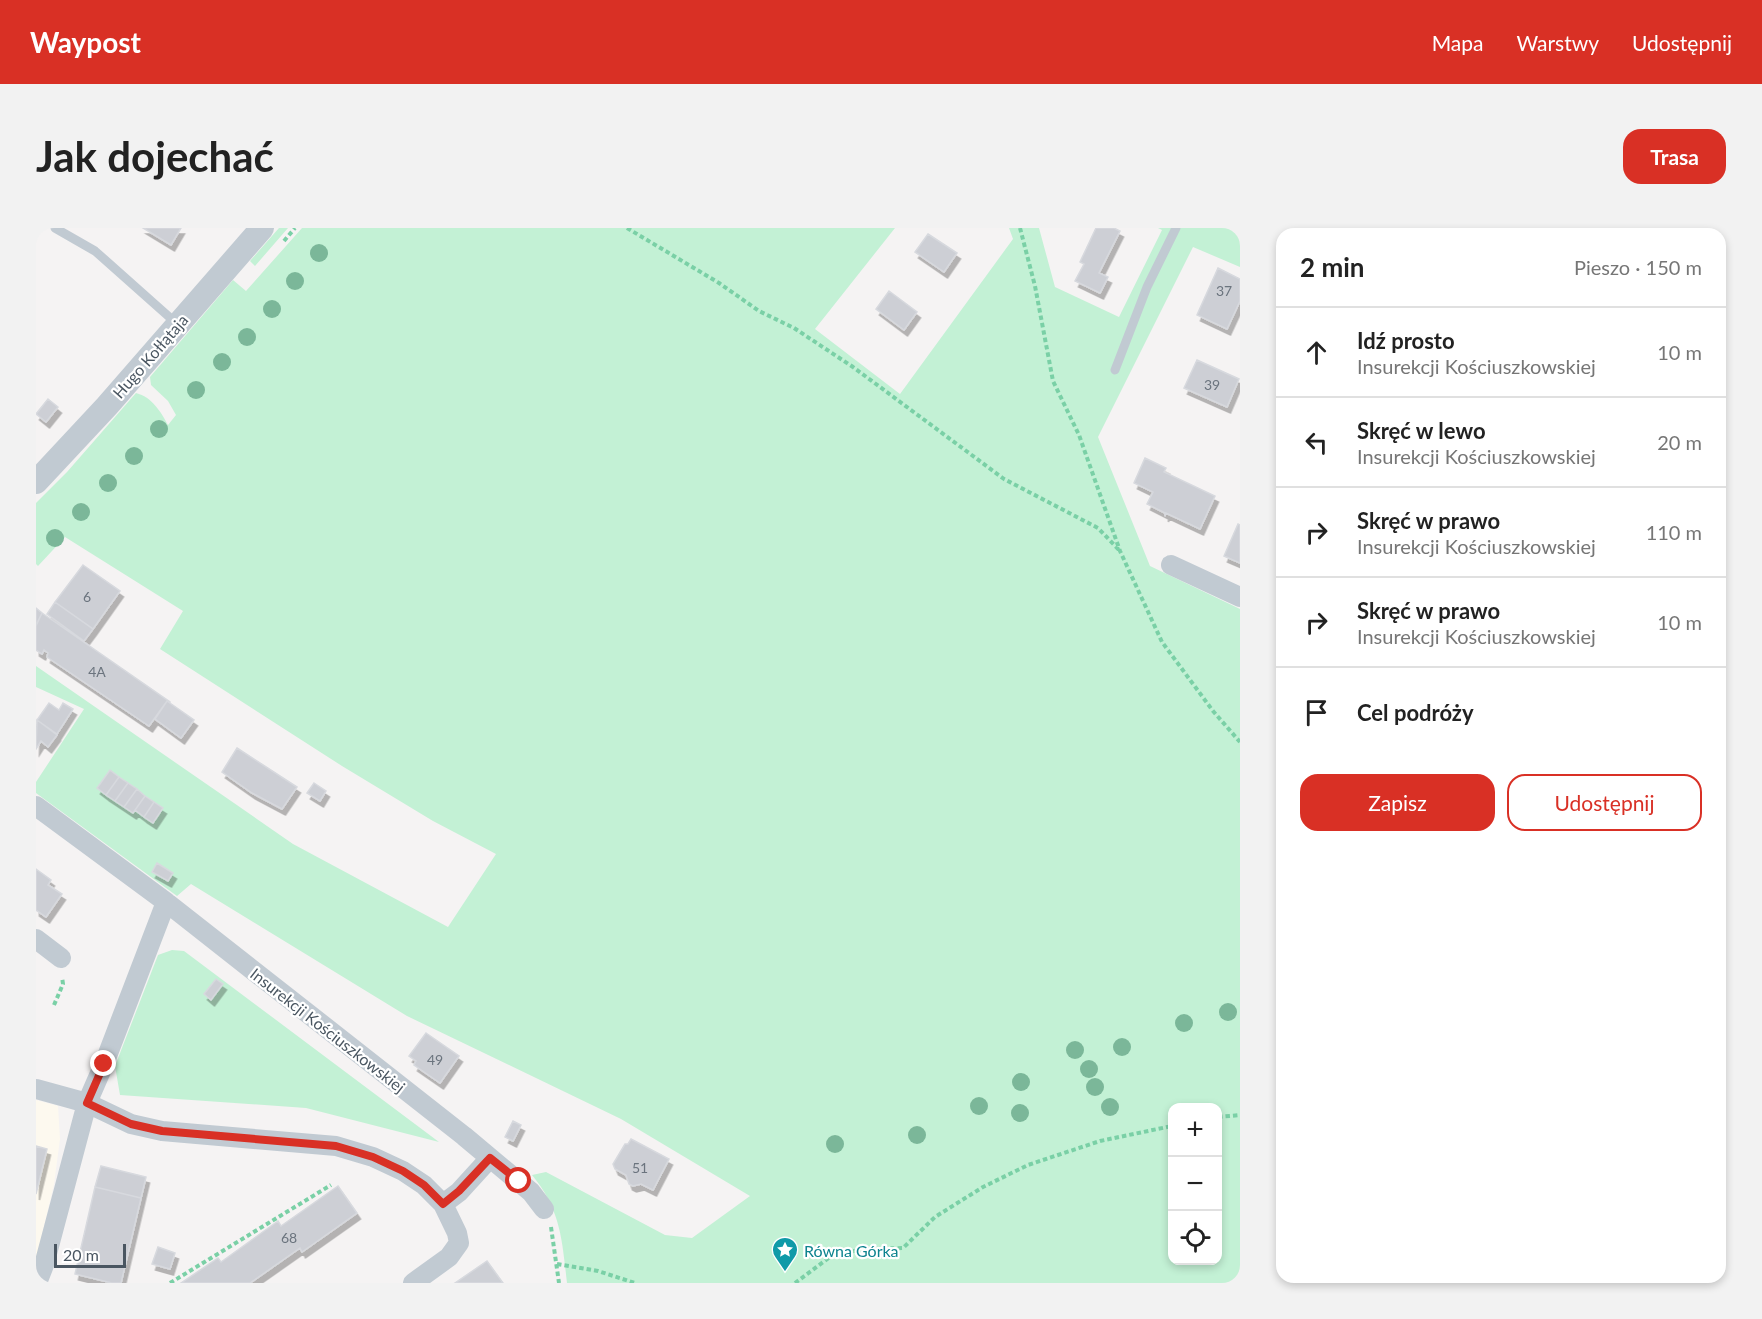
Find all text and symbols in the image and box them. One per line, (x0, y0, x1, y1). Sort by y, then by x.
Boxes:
text: Waypost (30, 25, 141, 59)
text: Mapa (1432, 30, 1484, 55)
text: Warstwy (1517, 30, 1599, 55)
text: Udostępnij (1632, 30, 1732, 55)
button: Trasa (1623, 129, 1726, 184)
text: Jak dojechać (36, 131, 274, 181)
text: 2 min (1300, 251, 1364, 283)
text: Pieszo · 150 m (1574, 255, 1702, 279)
house number: 37 (1216, 282, 1232, 299)
street label: Hugo Kołłątaja (109, 310, 191, 402)
text: Idź prosto (1357, 327, 1455, 354)
icon: ahead (1300, 336, 1333, 369)
text: 10 m (1657, 340, 1702, 364)
text: Insurekcji Kościuszkowskiej (1357, 354, 1596, 378)
house number: 39 (1204, 376, 1220, 393)
text: Skręć w lewo (1357, 417, 1486, 444)
icon: left (1300, 426, 1333, 459)
text: 20 m (1657, 430, 1702, 454)
text: Insurekcji Kościuszkowskiej (1357, 444, 1596, 468)
text: Skręć w prawo (1357, 507, 1500, 534)
icon: right (1300, 516, 1333, 549)
text: 110 m (1646, 520, 1702, 544)
text: Insurekcji Kościuszkowskiej (1357, 534, 1596, 558)
house number: 6 (83, 588, 91, 605)
text: Skręć w prawo (1357, 597, 1500, 624)
icon: right (1300, 606, 1333, 639)
text: 10 m (1657, 610, 1702, 634)
text: Insurekcji Kościuszkowskiej (1357, 624, 1596, 648)
house number: 4A (88, 663, 106, 680)
icon: arrive (1300, 696, 1333, 729)
text: Cel podróży (1357, 699, 1474, 726)
button: Zapisz (1300, 774, 1495, 831)
button: Udostępnij (1507, 774, 1702, 831)
street label: Insurekcji Kościuszkowskiej (247, 964, 409, 1096)
route end (90, 1050, 116, 1076)
house number: 49 (427, 1051, 443, 1068)
map controls (1168, 1103, 1222, 1265)
button: + (1168, 1103, 1222, 1157)
button: − (1168, 1157, 1222, 1211)
house number: 51 (632, 1159, 648, 1176)
route start (505, 1167, 531, 1193)
button: locate (1168, 1211, 1222, 1265)
house number: 68 (281, 1229, 297, 1246)
place icon: Równa Górka (770, 1235, 800, 1273)
scale bar (54, 1241, 126, 1268)
place label: Równa Górka (804, 1241, 899, 1260)
text: 20 m (63, 1245, 99, 1264)

